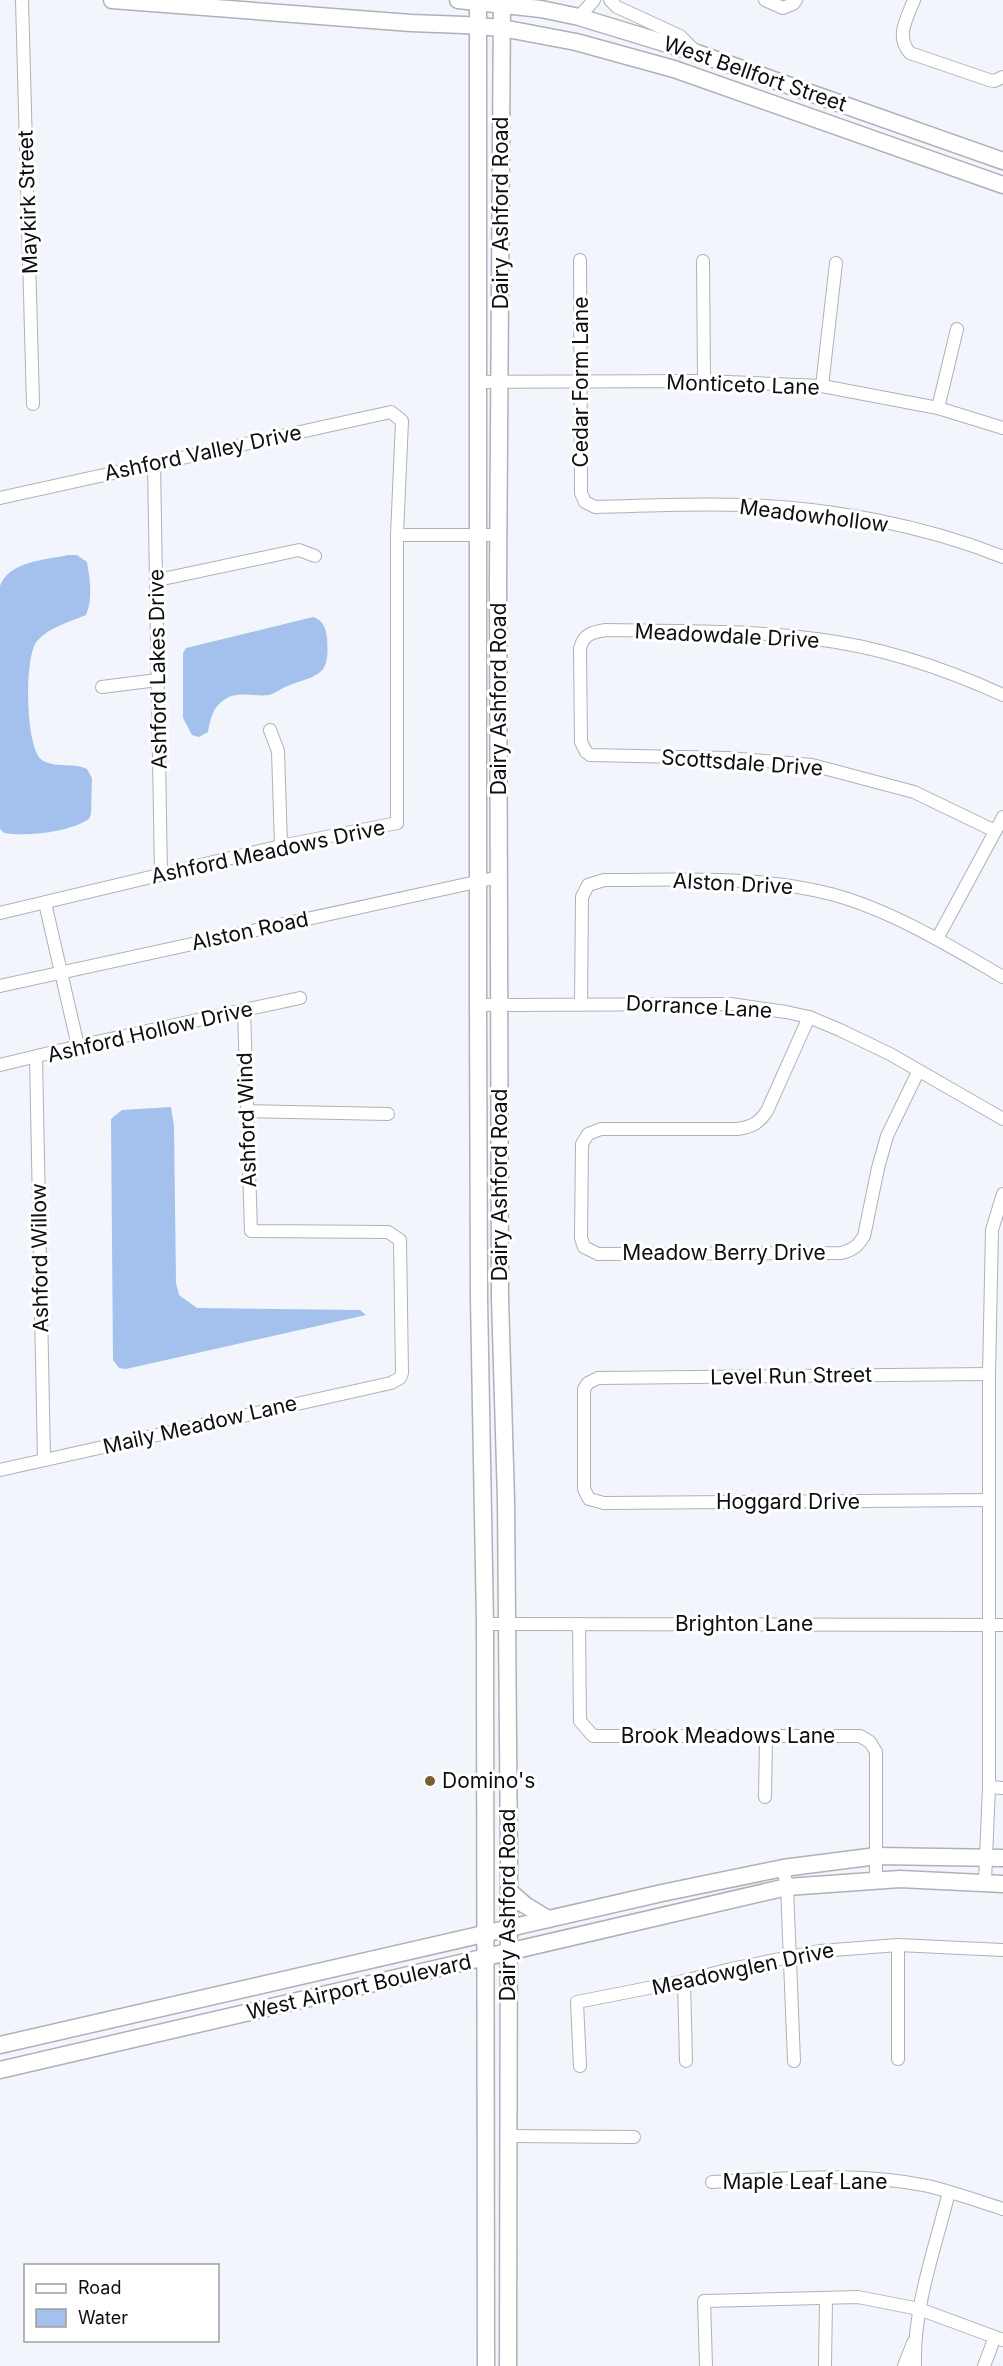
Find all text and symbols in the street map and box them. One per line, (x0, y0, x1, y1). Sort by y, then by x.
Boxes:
street label: West Bellfort Street (660, 30, 850, 117)
street label: Dairy Ashford Road (488, 117, 513, 309)
street label: Maykirk Street (12, 130, 43, 274)
street label: Cedar Form Lane (568, 296, 593, 468)
street label: Monticeto Lane (666, 369, 820, 400)
street label: Ashford Valley Drive (102, 419, 304, 486)
street label: Meadowhollow (738, 494, 890, 537)
street label: Ashford Lakes Drive (143, 569, 172, 769)
street label: Dairy Ashford Road (486, 603, 511, 795)
street label: Meadowdale Drive (634, 618, 820, 653)
street label: Scottsdale Drive (660, 744, 824, 781)
street label: Ashford Meadows Drive (149, 814, 387, 889)
street label: Alston Drive (672, 868, 794, 899)
street label: Alston Road (189, 906, 311, 955)
street label: Dorrance Lane (625, 990, 773, 1023)
street label: Ashford Hollow Drive (45, 996, 255, 1067)
street label: Ashford Wind (232, 1052, 261, 1188)
street label: Dairy Ashford Road (487, 1089, 512, 1281)
street label: Ashford Willow (26, 1183, 53, 1333)
street label: Meadow Berry Drive (622, 1240, 826, 1265)
street label: Level Run Street (710, 1362, 872, 1389)
street label: Maily Meadow Lane (100, 1390, 299, 1459)
street label: Hoggard Drive (716, 1489, 860, 1514)
street label: Brighton Lane (675, 1611, 813, 1636)
street label: Brook Meadows Lane (621, 1723, 835, 1748)
place label: Domino's (442, 1768, 535, 1793)
marker: Domino's (423, 1774, 437, 1788)
street label: Dairy Ashford Road (495, 1809, 520, 2001)
street label: Meadowglen Drive (649, 1937, 836, 2000)
street label: West Airport Boulevard (244, 1948, 474, 2025)
street label: Maple Leaf Lane (723, 2169, 887, 2194)
legend (24, 2264, 219, 2342)
text: Road (78, 2277, 121, 2298)
text: Water (78, 2307, 128, 2328)

